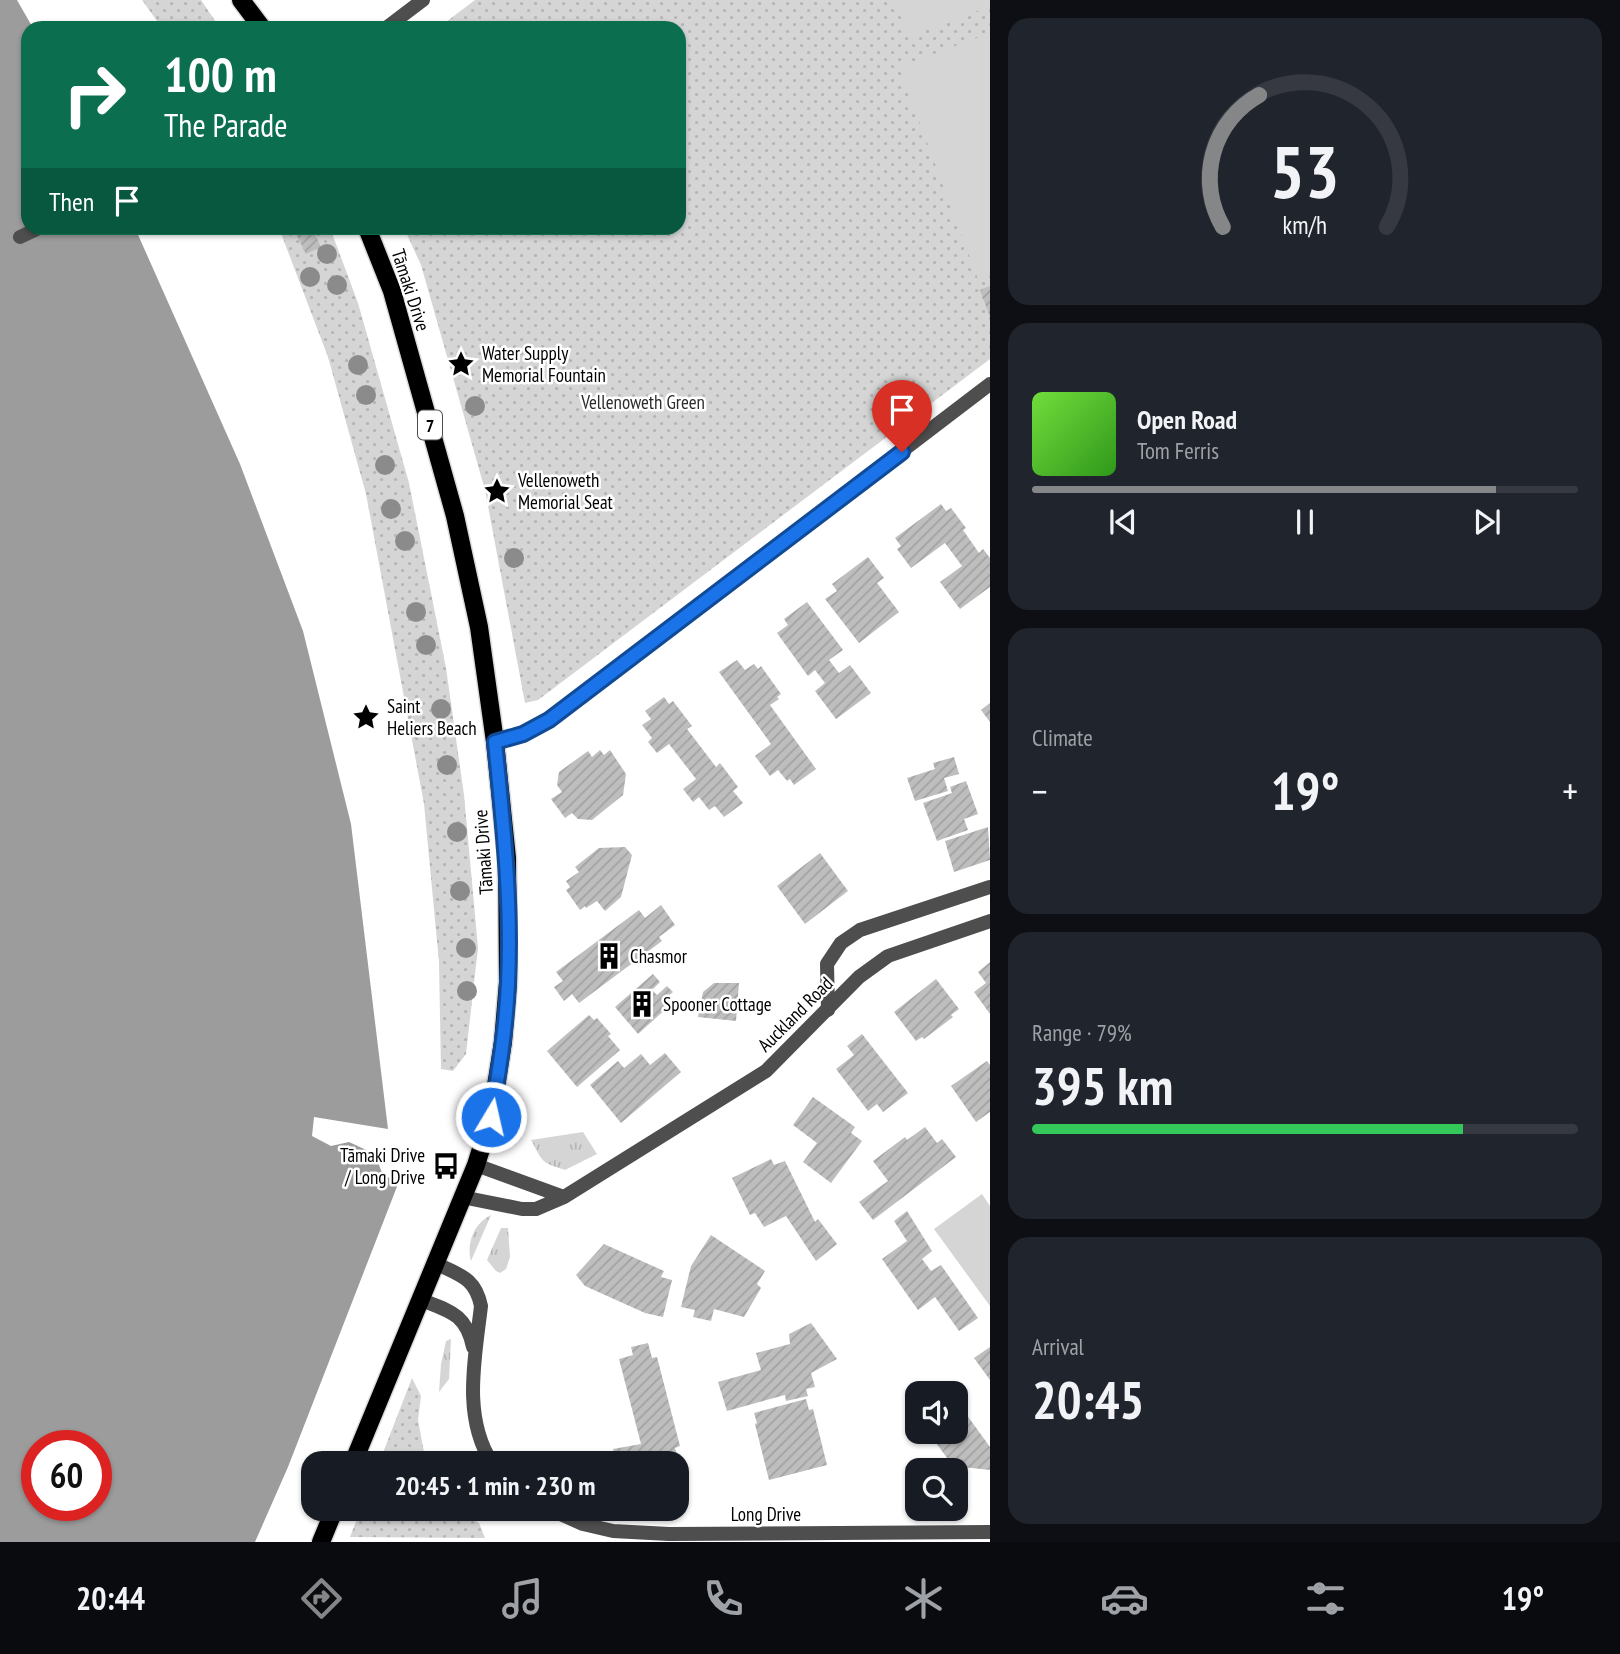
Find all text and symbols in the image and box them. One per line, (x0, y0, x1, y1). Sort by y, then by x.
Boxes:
text: 100 m (164, 42, 277, 106)
icon: right (49, 49, 140, 140)
text: The Parade (164, 104, 287, 146)
text: 53 (1270, 124, 1340, 218)
icon: arrive (108, 182, 146, 220)
text: Then (49, 185, 94, 218)
text: km/h (1283, 209, 1327, 241)
street label: Tāmaki Drive (386, 246, 436, 334)
place label: Water Supply Memorial Fountain (482, 341, 606, 387)
place icon: Water Supply Memorial Fountain (446, 349, 476, 379)
pin (872, 380, 932, 452)
park label: Vellenoweth Green (580, 390, 705, 414)
icon: arrive (883, 391, 921, 429)
text: Open Road (1137, 403, 1237, 436)
road number: 7 (418, 410, 442, 440)
text: Tom Ferris (1137, 436, 1219, 465)
place label: Vellenoweth Memorial Seat (517, 468, 613, 514)
place icon: Vellenoweth Memorial Seat (482, 476, 512, 506)
icon: previous (1104, 503, 1142, 541)
icon: pause (1286, 503, 1324, 541)
icon: next (1468, 503, 1506, 541)
place label: Saint Heliers Beach (387, 694, 477, 740)
place icon: Saint Heliers Beach (351, 702, 381, 732)
text: Climate (1032, 723, 1093, 752)
text: 19° (1271, 757, 1339, 824)
text: − (1032, 766, 1048, 815)
text: + (1562, 766, 1578, 815)
street label: Tāmaki Drive (468, 809, 498, 895)
building icon: Chasmor (594, 941, 624, 971)
place label: Chasmor (630, 944, 688, 968)
street label: Auckland Road (752, 971, 838, 1057)
building icon: Spooner Cottage (627, 989, 657, 1019)
place label: Spooner Cottage (663, 992, 772, 1016)
text: Range · 79% (1032, 1018, 1132, 1047)
text: 395 km (1032, 1052, 1173, 1119)
position arrow (454, 1080, 528, 1154)
place label: Tāmaki Drive / Long Drive (340, 1143, 425, 1189)
bus stop icon: Tāmaki Drive / Long Drive (431, 1151, 461, 1181)
text: Arrival (1032, 1332, 1084, 1361)
text: 20:45 (1032, 1366, 1144, 1433)
map controls (905, 1381, 968, 1521)
button: sound (905, 1381, 968, 1444)
speed limit sign: 60 (21, 1430, 112, 1521)
button: search (905, 1458, 968, 1521)
text: 20:45 · 1 min · 230 m (395, 1469, 595, 1502)
street label: Long Drive (731, 1502, 801, 1526)
icon: directions (297, 1574, 346, 1623)
icon: music (498, 1574, 547, 1623)
icon: phone (699, 1574, 748, 1623)
icon: climate (899, 1574, 948, 1623)
icon: car (1100, 1574, 1149, 1623)
icon: filters (1301, 1574, 1350, 1623)
text: 20:44 (76, 1577, 145, 1619)
text: 19° (1502, 1577, 1544, 1619)

